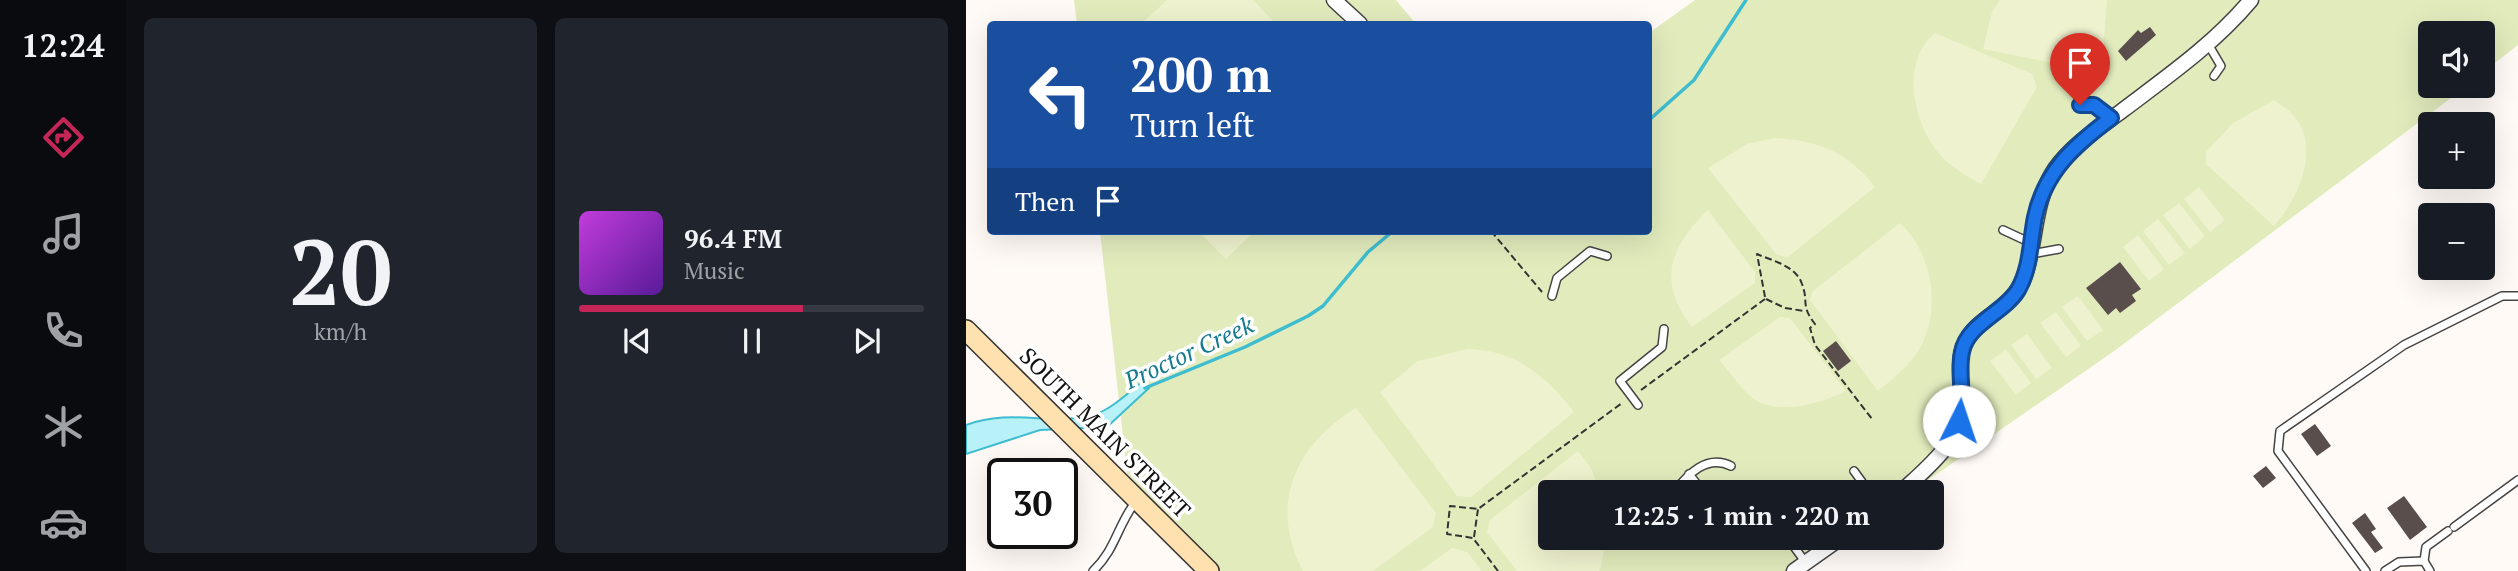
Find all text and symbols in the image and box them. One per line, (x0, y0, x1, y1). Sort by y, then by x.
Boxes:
map controls (2418, 21, 2495, 280)
button: sound (2418, 21, 2495, 98)
text: 12:24 (21, 24, 105, 66)
pin (2050, 33, 2110, 105)
text: 200 m (1130, 41, 1272, 106)
icon: arrive (2061, 44, 2099, 82)
icon: left (1015, 49, 1106, 140)
text: Turn left (1130, 104, 1254, 146)
button: + (2418, 112, 2495, 189)
icon: directions (39, 113, 88, 162)
icon: arrive (1089, 182, 1127, 220)
text: Then (1015, 184, 1075, 218)
button: − (2418, 203, 2495, 280)
icon: music (39, 209, 88, 258)
text: 20 (289, 210, 392, 331)
text: 96.4 FM (684, 221, 782, 255)
text: Music (684, 255, 745, 286)
icon: phone (39, 306, 88, 355)
water label: Proctor Creek (1118, 308, 1259, 396)
text: km/h (314, 316, 367, 347)
icon: previous (618, 322, 656, 360)
icon: pause (733, 322, 771, 360)
icon: next (848, 322, 886, 360)
street label: SOUTH MAIN STREET (1013, 340, 1198, 525)
position arrow (1922, 384, 1996, 458)
icon: climate (39, 402, 88, 451)
speed limit sign: 30 (987, 458, 1078, 549)
icon: car (39, 498, 88, 547)
text: 12:25 · 1 min · 220 m (1612, 498, 1870, 532)

